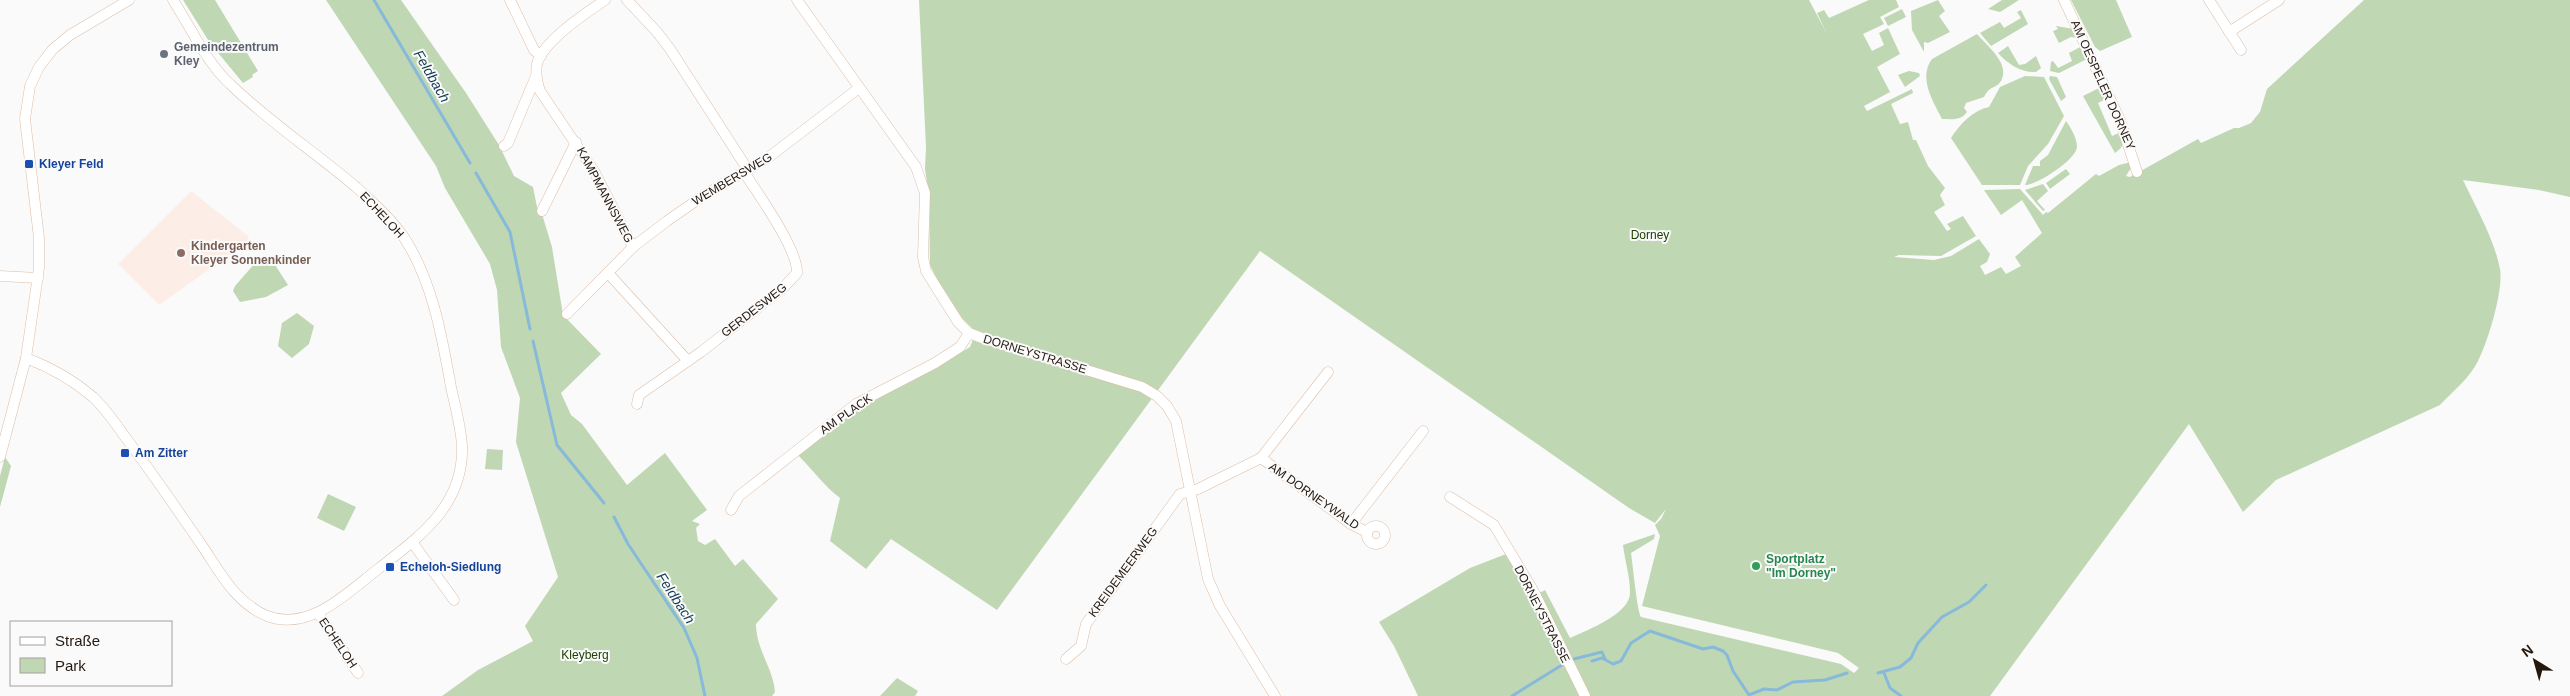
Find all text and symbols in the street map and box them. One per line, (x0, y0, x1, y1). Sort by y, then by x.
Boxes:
street label: AM OESPELER DORNEY (2068, 18, 2138, 152)
place label: Gemeindezentrum Kley (174, 40, 279, 68)
water label: Feldbach (411, 47, 453, 105)
marker: Gemeindezentrum Kley (158, 48, 170, 60)
street label: KAMPMANNSWEG (574, 145, 636, 245)
street label: WEMBERSWEG (690, 150, 774, 208)
place label: Kleyer Feld (39, 157, 104, 171)
marker: Kleyer Feld (23, 158, 35, 170)
street label: ECHELOH (357, 189, 407, 241)
park label: Dorney (1631, 228, 1669, 242)
place label: Kindergarten Kleyer Sonnenkinder (191, 239, 311, 267)
marker: Kindergarten Kleyer Sonnenkinder (175, 247, 187, 259)
street label: GERDESWEG (718, 280, 790, 340)
street label: DORNEYSTRASSE (982, 332, 1088, 376)
street label: AM PLACK (817, 391, 875, 437)
place label: Am Zitter (135, 446, 188, 460)
marker: Am Zitter (119, 447, 131, 459)
street label: AM DORNEYWALD (1266, 460, 1362, 533)
street label: KREIDEMEERWEG (1086, 524, 1160, 620)
place label: Sportplatz "Im Dorney" (1766, 552, 1836, 580)
place label: Echeloh-Siedlung (400, 560, 501, 574)
marker: Sportplatz "Im Dorney" (1750, 560, 1762, 572)
marker: Echeloh-Siedlung (384, 561, 396, 573)
street label: DORNEYSTRASSE (1511, 563, 1573, 665)
water label: Feldbach (654, 569, 699, 627)
street label: ECHELOH (316, 615, 360, 671)
legend (10, 621, 172, 686)
text: Straße (55, 632, 100, 649)
north arrow (2510, 636, 2560, 686)
text: N (2518, 641, 2536, 660)
park label: Kleyberg (561, 648, 609, 662)
text: Park (55, 657, 86, 674)

